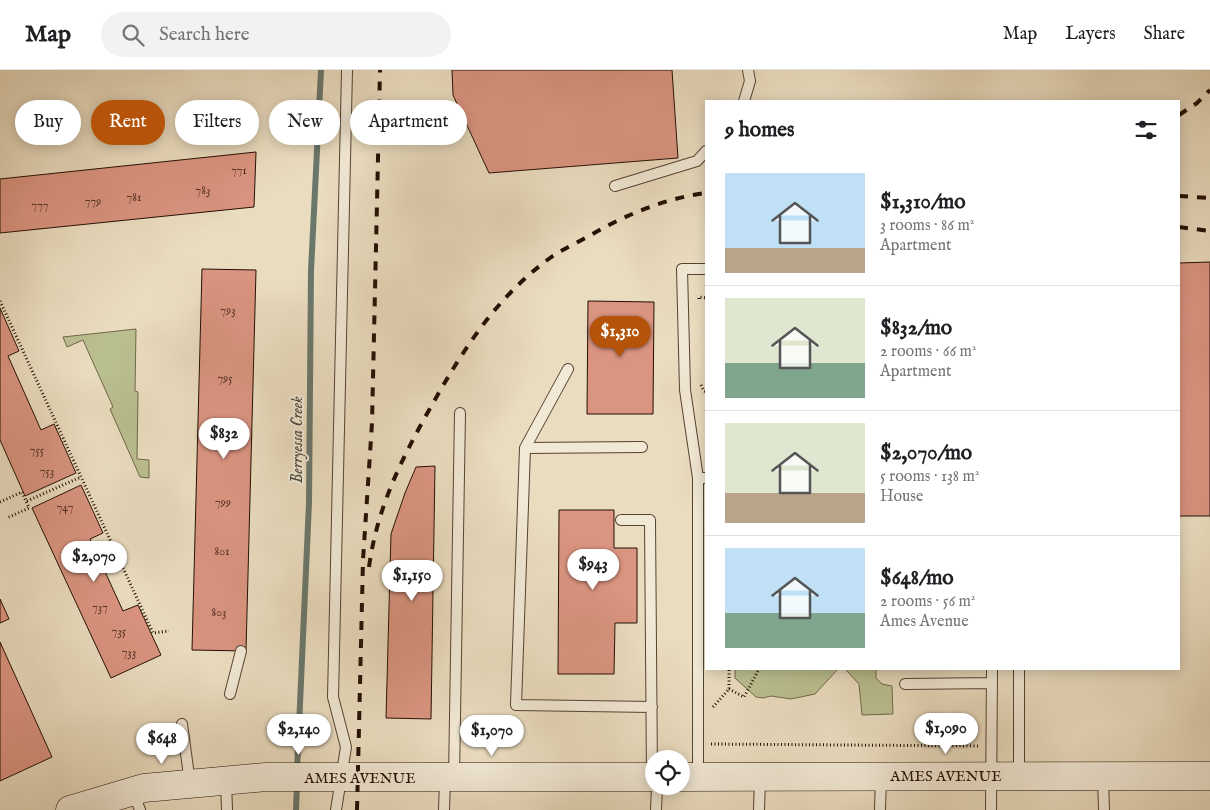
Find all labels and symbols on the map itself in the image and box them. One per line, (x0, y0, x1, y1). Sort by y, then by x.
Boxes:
house number: 771 (231, 163, 247, 178)
house number: 783 (196, 183, 210, 198)
house number: 781 (127, 190, 141, 205)
house number: 779 (85, 194, 101, 209)
house number: 777 (32, 198, 48, 213)
house number: 793 (220, 303, 236, 318)
pin: $1,310 (579, 316, 661, 358)
house number: 795 (217, 371, 233, 386)
water label: Berryessa Creek (288, 396, 308, 484)
pin: $832 (194, 418, 254, 460)
house number: 755 (30, 443, 45, 458)
house number: 753 (40, 464, 54, 479)
house number: 799 (215, 495, 231, 510)
house number: 747 (57, 500, 73, 515)
pin: $2,070 (53, 540, 135, 583)
house number: 801 (215, 544, 230, 559)
pin: $943 (563, 548, 623, 591)
pin: $1,150 (371, 560, 453, 602)
house number: 737 (92, 600, 108, 615)
house number: 803 (211, 605, 227, 620)
house number: 735 (112, 624, 127, 639)
house number: 733 (122, 645, 136, 660)
pin: $1,090 (905, 712, 987, 755)
pin: $2,140 (258, 714, 340, 756)
pin: $1,070 (451, 714, 533, 757)
pin: $648 (132, 722, 192, 765)
street label: AMES AVENUE (889, 767, 1002, 786)
street label: AMES AVENUE (303, 769, 416, 788)

